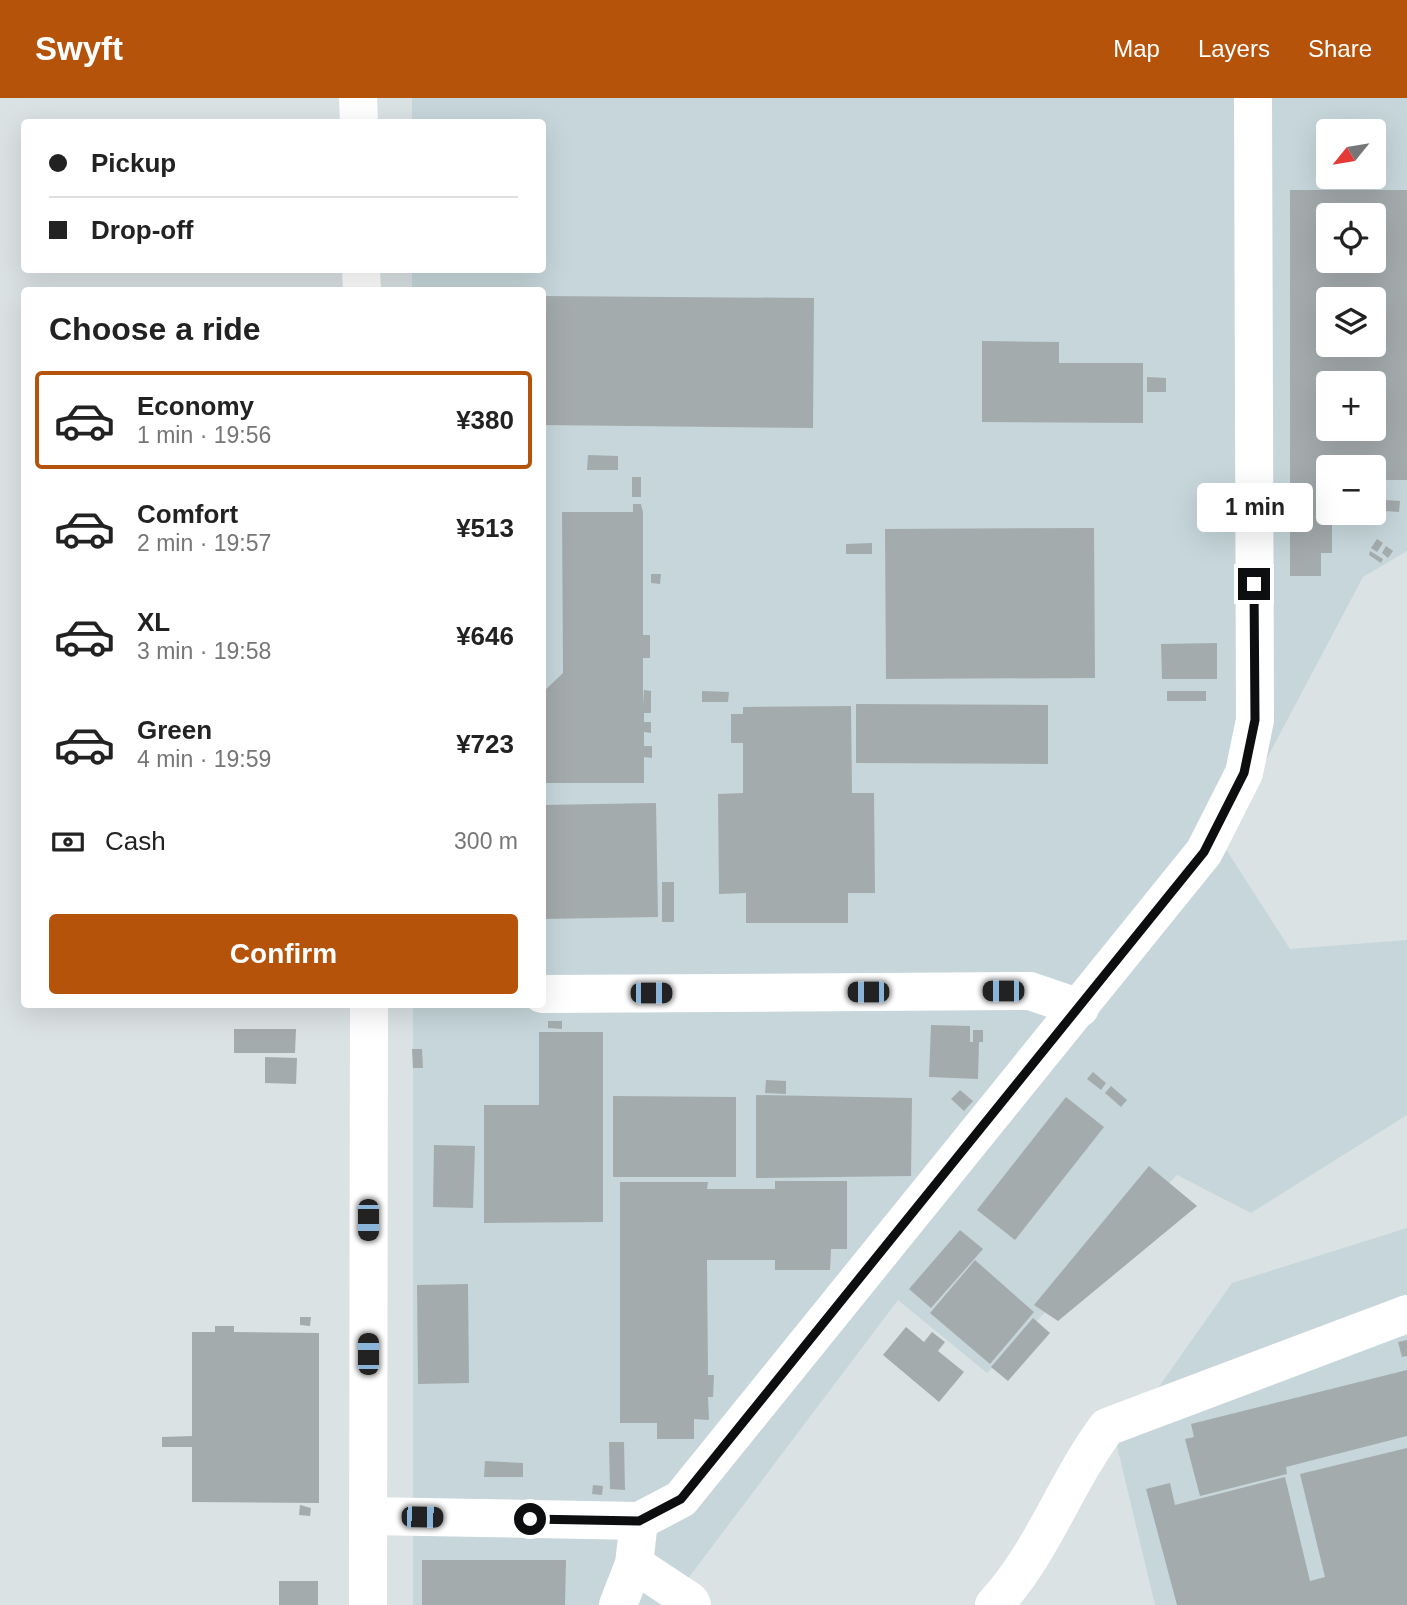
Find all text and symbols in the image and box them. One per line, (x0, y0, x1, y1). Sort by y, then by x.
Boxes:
text: Swyft (35, 30, 123, 67)
text: Map (1113, 35, 1160, 62)
text: Layers (1198, 35, 1270, 62)
text: Share (1308, 35, 1372, 62)
north arrow (1316, 119, 1386, 189)
map controls (1316, 119, 1386, 525)
text: Pickup (91, 148, 176, 178)
button: locate (1316, 203, 1386, 273)
text: Drop-off (91, 215, 194, 245)
button: layers (1316, 287, 1386, 357)
text: Choose a ride (49, 311, 261, 347)
button: + (1316, 371, 1386, 441)
icon: car (53, 389, 116, 452)
text: Economy (137, 391, 254, 421)
text: ¥380 (456, 405, 514, 435)
text: 1 min · 19:56 (137, 422, 271, 448)
button: − (1316, 455, 1386, 525)
callout: 1 min (1196, 482, 1312, 532)
text: 1 min (1225, 494, 1285, 520)
icon: car (53, 497, 116, 560)
text: Comfort (137, 499, 238, 529)
text: ¥513 (456, 513, 514, 543)
text: 2 min · 19:57 (137, 530, 271, 556)
route end (1238, 568, 1270, 600)
icon: car (53, 605, 116, 668)
text: XL (137, 607, 170, 637)
text: ¥646 (456, 621, 514, 651)
text: 3 min · 19:58 (137, 638, 271, 664)
icon: car (53, 713, 116, 776)
text: Green (137, 715, 212, 745)
text: ¥723 (456, 729, 514, 759)
text: 4 min · 19:59 (137, 746, 271, 772)
icon: cash (49, 823, 87, 861)
text: Cash (105, 826, 166, 856)
text: 300 m (454, 828, 518, 854)
button: Confirm (49, 914, 518, 994)
car (983, 981, 1025, 1002)
car (848, 982, 890, 1003)
car (631, 983, 673, 1004)
car (358, 1199, 379, 1241)
car (358, 1333, 379, 1375)
route start (514, 1503, 546, 1535)
car (401, 1506, 444, 1528)

